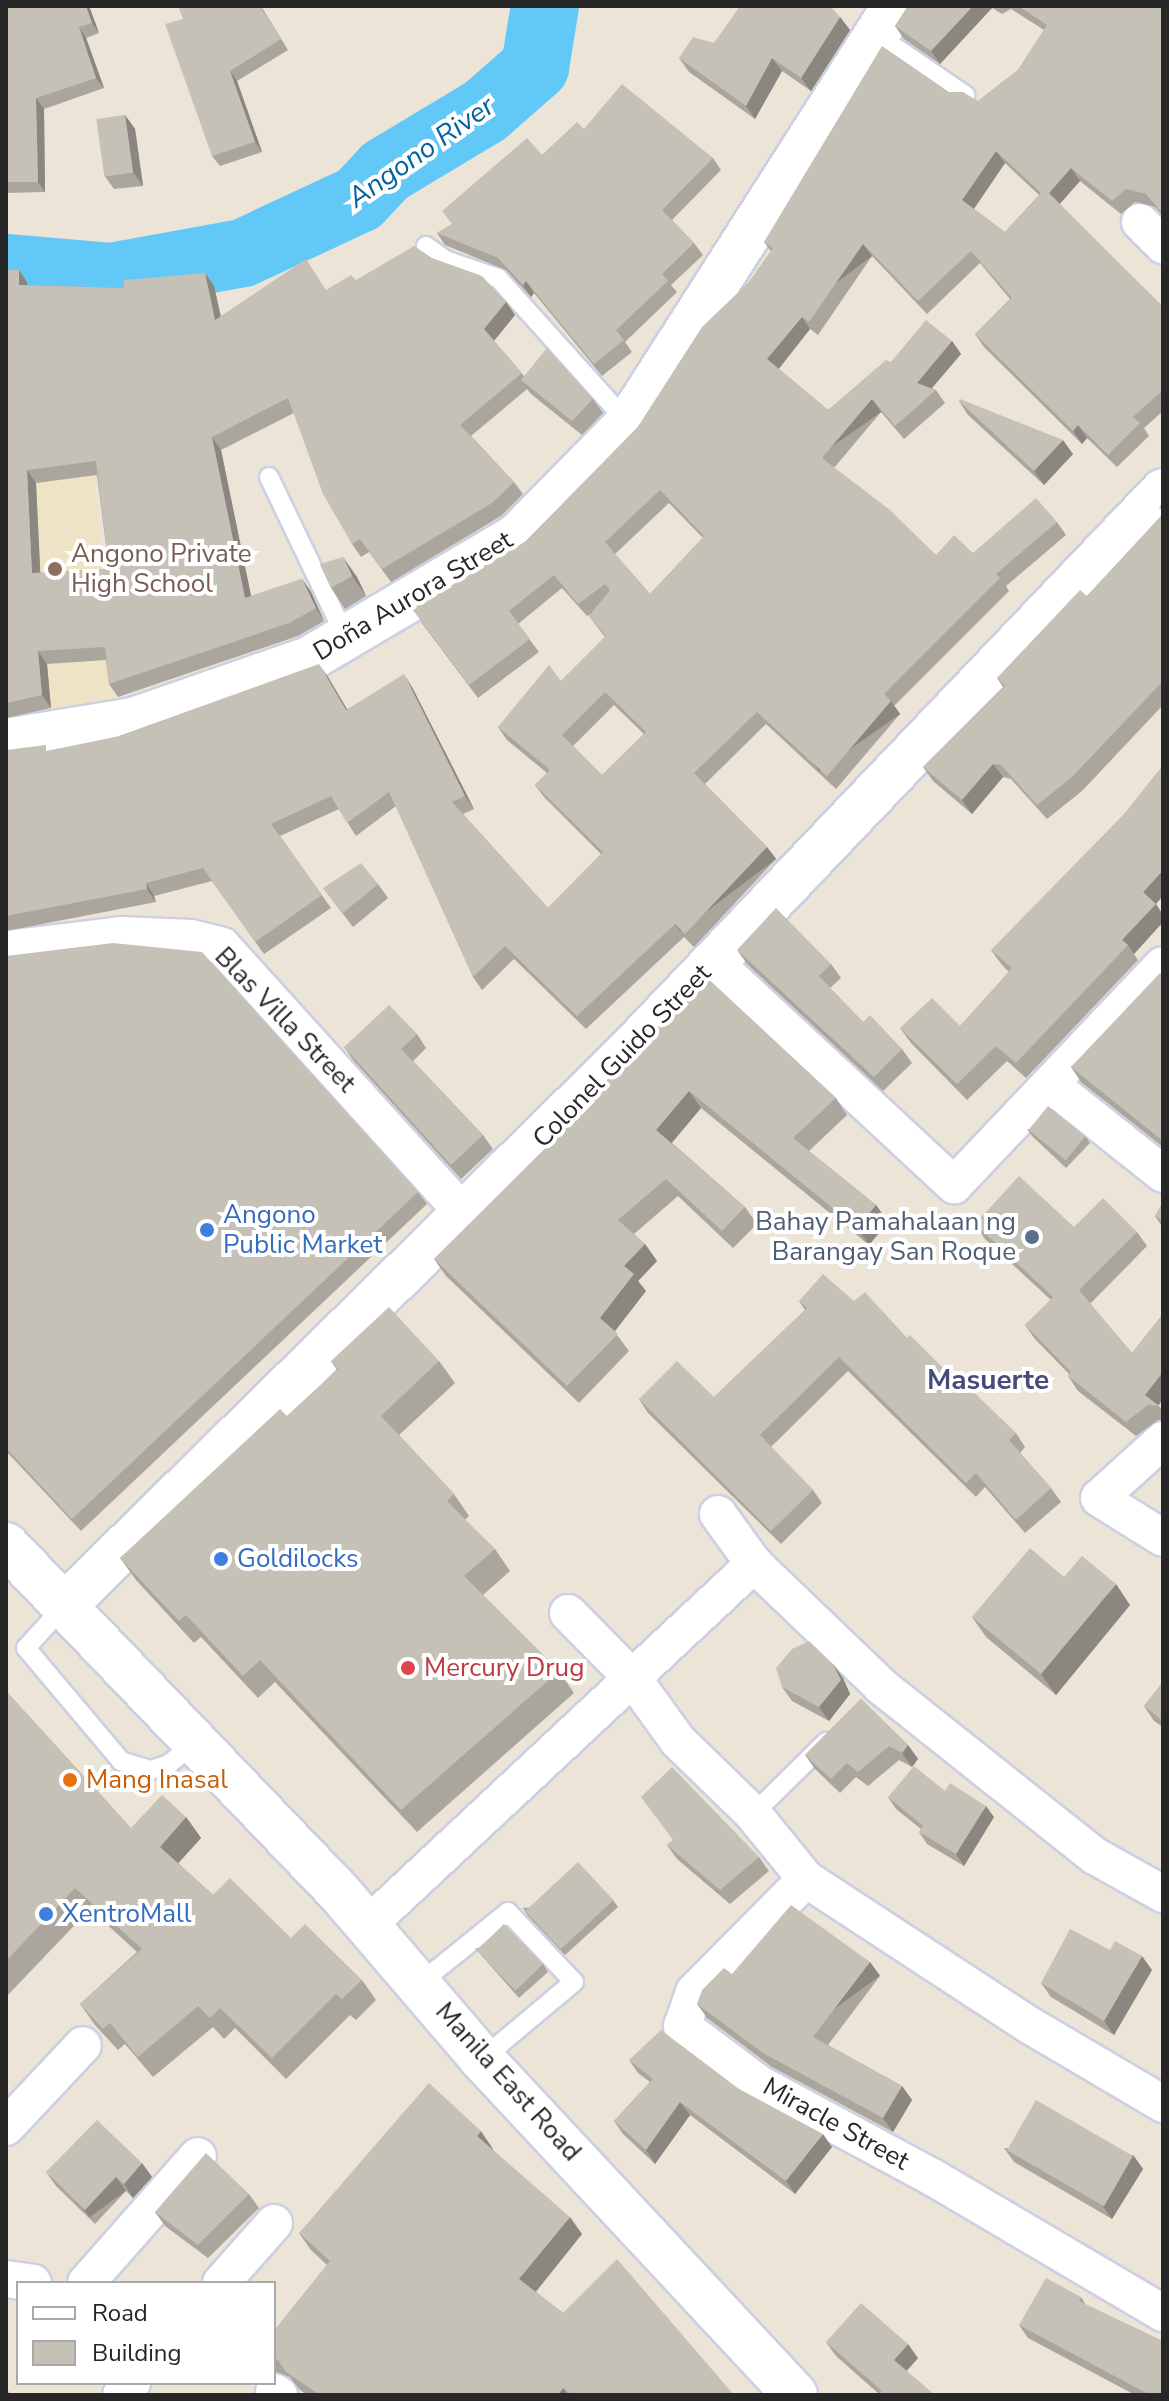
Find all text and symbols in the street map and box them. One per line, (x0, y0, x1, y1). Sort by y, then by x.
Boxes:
water label: Angono River (341, 89, 501, 215)
street label: Doña Aurora Street (308, 524, 518, 668)
place label: Angono Private High School (71, 538, 252, 600)
marker: Angono Private High School (46, 560, 64, 578)
street label: Blas Villa Street (208, 941, 362, 1099)
street label: Colonel Guido Street (526, 958, 718, 1154)
place label: Angono Public Market (223, 1199, 382, 1260)
place label: Bahay Pamahalaan ng Barangay San Roque (755, 1206, 1016, 1268)
marker: Angono Public Market (198, 1221, 216, 1239)
marker: Bahay Pamahalaan ng Barangay San Roque (1023, 1228, 1041, 1246)
district label: Masuerte (927, 1363, 1049, 1397)
place label: Goldilocks (237, 1543, 358, 1575)
marker: Goldilocks (212, 1550, 230, 1568)
place label: Mercury Drug (424, 1652, 584, 1684)
marker: Mercury Drug (399, 1659, 417, 1677)
place label: Mang Inasal (86, 1764, 228, 1796)
marker: Mang Inasal (61, 1771, 79, 1789)
place label: XentroMall (62, 1898, 191, 1930)
marker: XentroMall (37, 1905, 55, 1923)
street label: Manila East Road (429, 1996, 587, 2168)
street label: Miracle Street (757, 2071, 915, 2177)
legend (16, 2281, 276, 2385)
text: Road (92, 2297, 148, 2329)
text: Building (92, 2337, 182, 2369)

